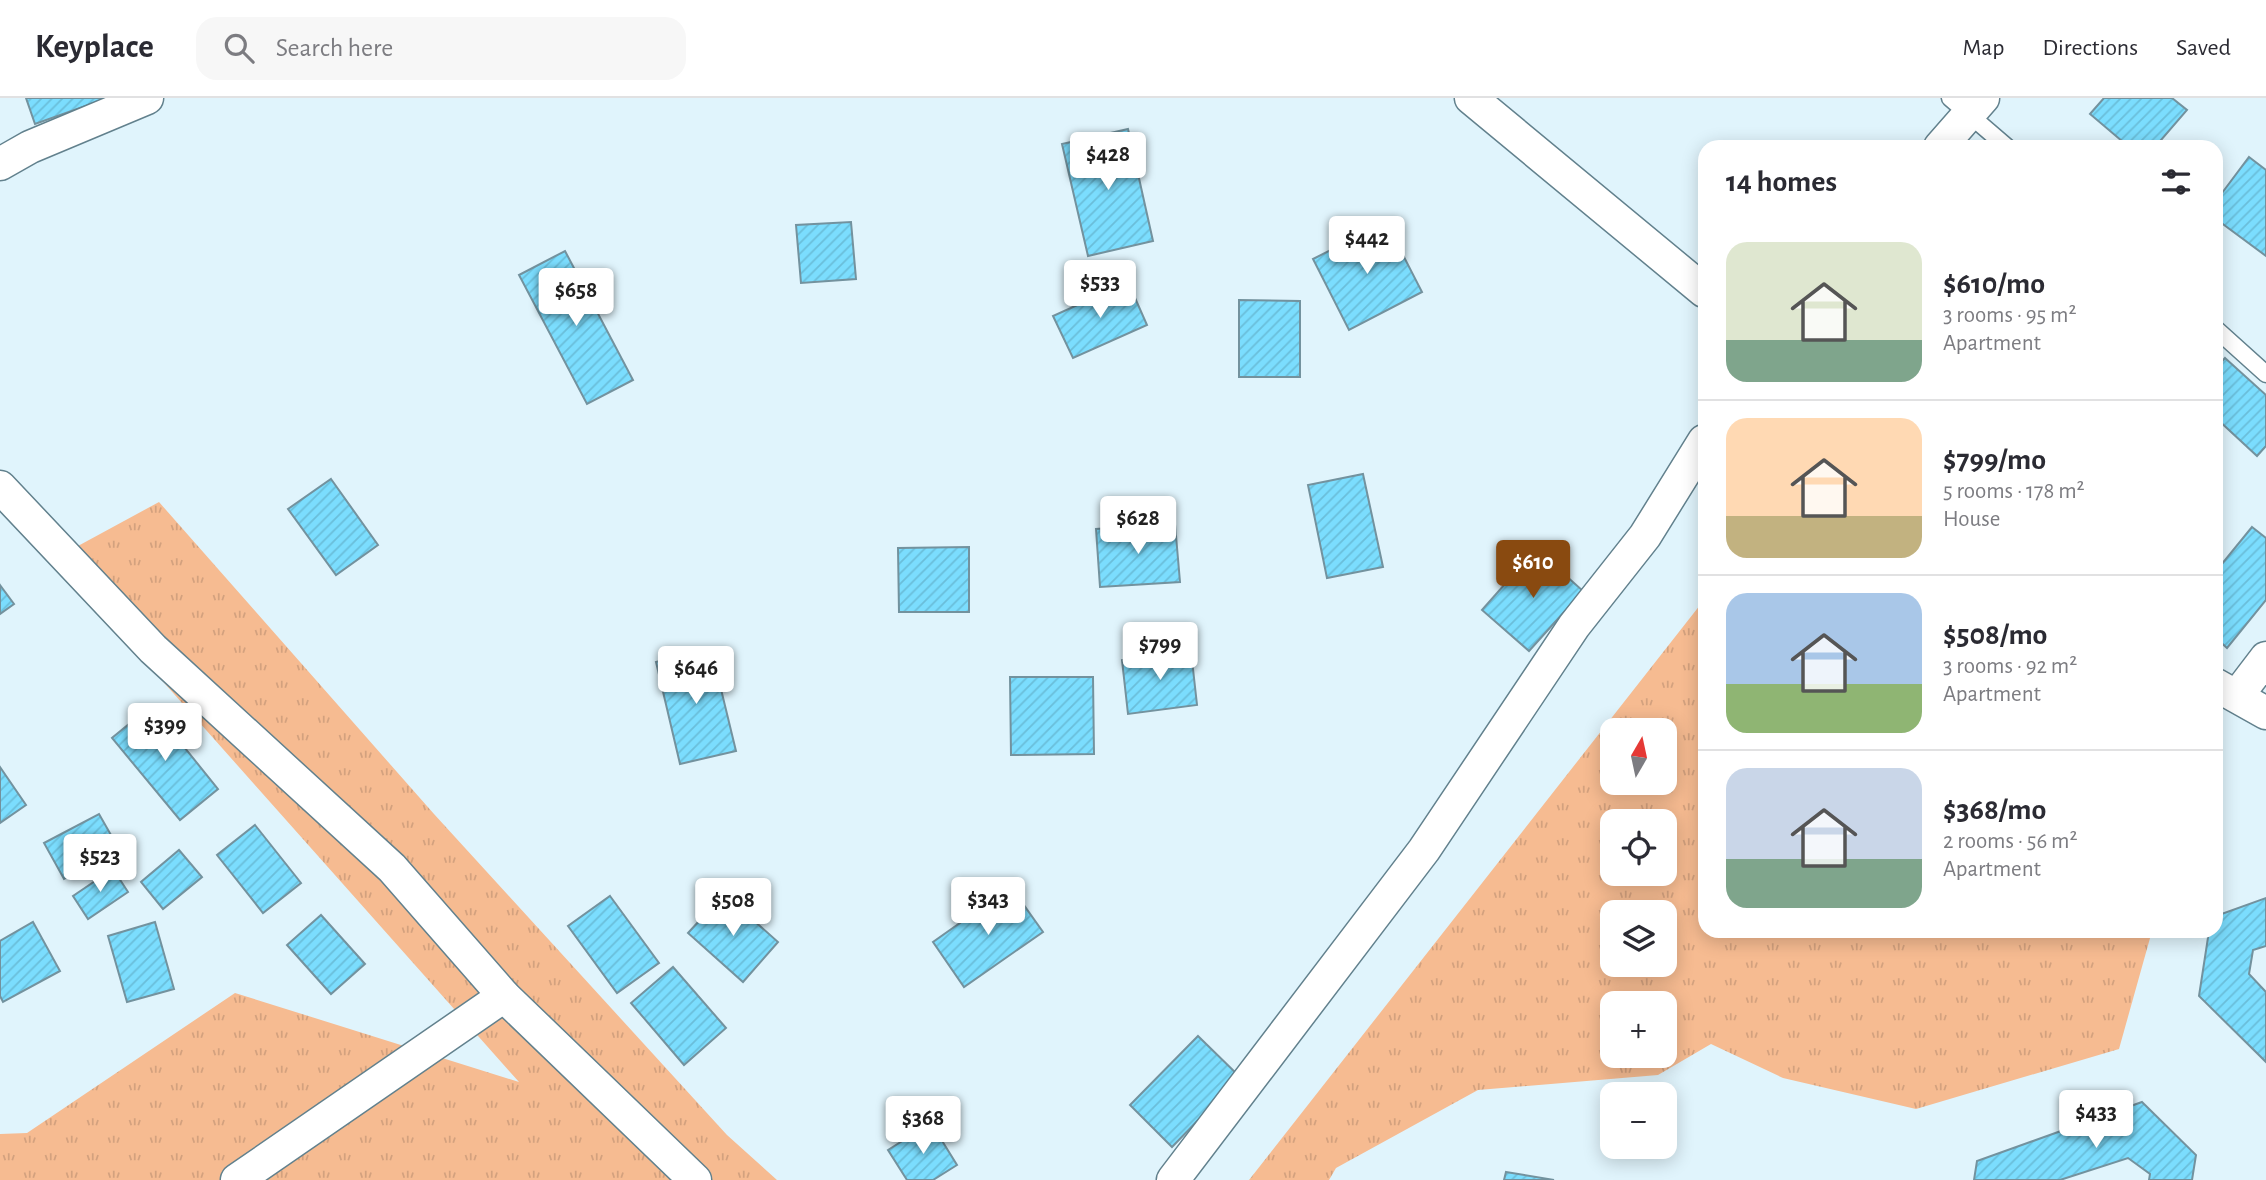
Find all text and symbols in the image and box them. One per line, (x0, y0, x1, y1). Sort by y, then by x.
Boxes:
search box (196, 17, 686, 80)
icon: search (220, 29, 258, 67)
text: Keyplace (35, 31, 154, 64)
text: Search here (276, 35, 393, 61)
text: Map (1962, 36, 2004, 60)
text: Directions (2042, 36, 2138, 60)
text: Saved (2176, 36, 2231, 60)
pin: $428 (1067, 132, 1149, 192)
text: $428 (1086, 143, 1130, 166)
icon: filters (2157, 163, 2195, 201)
text: 14 homes (1726, 167, 1837, 197)
pin: $442 (1326, 216, 1408, 276)
text: $442 (1345, 227, 1389, 250)
pin: $533 (1059, 260, 1141, 320)
pin: $658 (535, 268, 617, 328)
text: $610/mo (1943, 269, 2045, 299)
icon: home (1782, 270, 1866, 354)
text: $533 (1080, 271, 1120, 294)
text: $658 (555, 279, 597, 302)
text: 3 rooms · 95 m² (1943, 304, 2076, 327)
text: Apartment (1943, 332, 2041, 355)
text: $799/mo (1943, 445, 2046, 475)
icon: home (1782, 446, 1866, 530)
text: 5 rooms · 178 m² (1943, 480, 2085, 503)
pin: $628 (1097, 496, 1179, 556)
text: $628 (1116, 507, 1160, 530)
text: House (1943, 508, 2000, 531)
pin: $610 (1492, 540, 1574, 600)
text: $610 (1512, 551, 1554, 574)
text: $508/mo (1943, 620, 2047, 650)
icon: home (1782, 621, 1866, 705)
pin: $799 (1119, 622, 1201, 682)
text: $799 (1139, 633, 1181, 656)
pin: $646 (655, 646, 737, 706)
text: 3 rooms · 92 m² (1943, 655, 2077, 678)
text: $646 (674, 657, 718, 680)
text: Apartment (1943, 683, 2041, 706)
pin: $399 (124, 704, 206, 763)
text: $399 (144, 714, 186, 737)
north arrow (1600, 718, 1676, 794)
map controls (1600, 718, 1677, 1159)
text: $368/mo (1943, 795, 2046, 825)
icon: home (1782, 796, 1866, 880)
button: locate (1600, 809, 1677, 886)
text: 2 rooms · 56 m² (1943, 830, 2077, 853)
pin: $523 (59, 834, 141, 894)
text: $523 (79, 845, 121, 868)
text: Apartment (1943, 858, 2041, 881)
pin: $508 (692, 878, 774, 938)
pin: $343 (947, 878, 1029, 937)
text: $343 (967, 888, 1009, 911)
text: $508 (711, 889, 755, 912)
button: layers (1600, 900, 1677, 977)
button: + (1600, 991, 1677, 1068)
button: − (1600, 1082, 1677, 1159)
pin: $433 (2055, 1090, 2137, 1150)
pin: $368 (882, 1096, 964, 1156)
text: $433 (2075, 1101, 2117, 1124)
text: $368 (902, 1107, 944, 1130)

